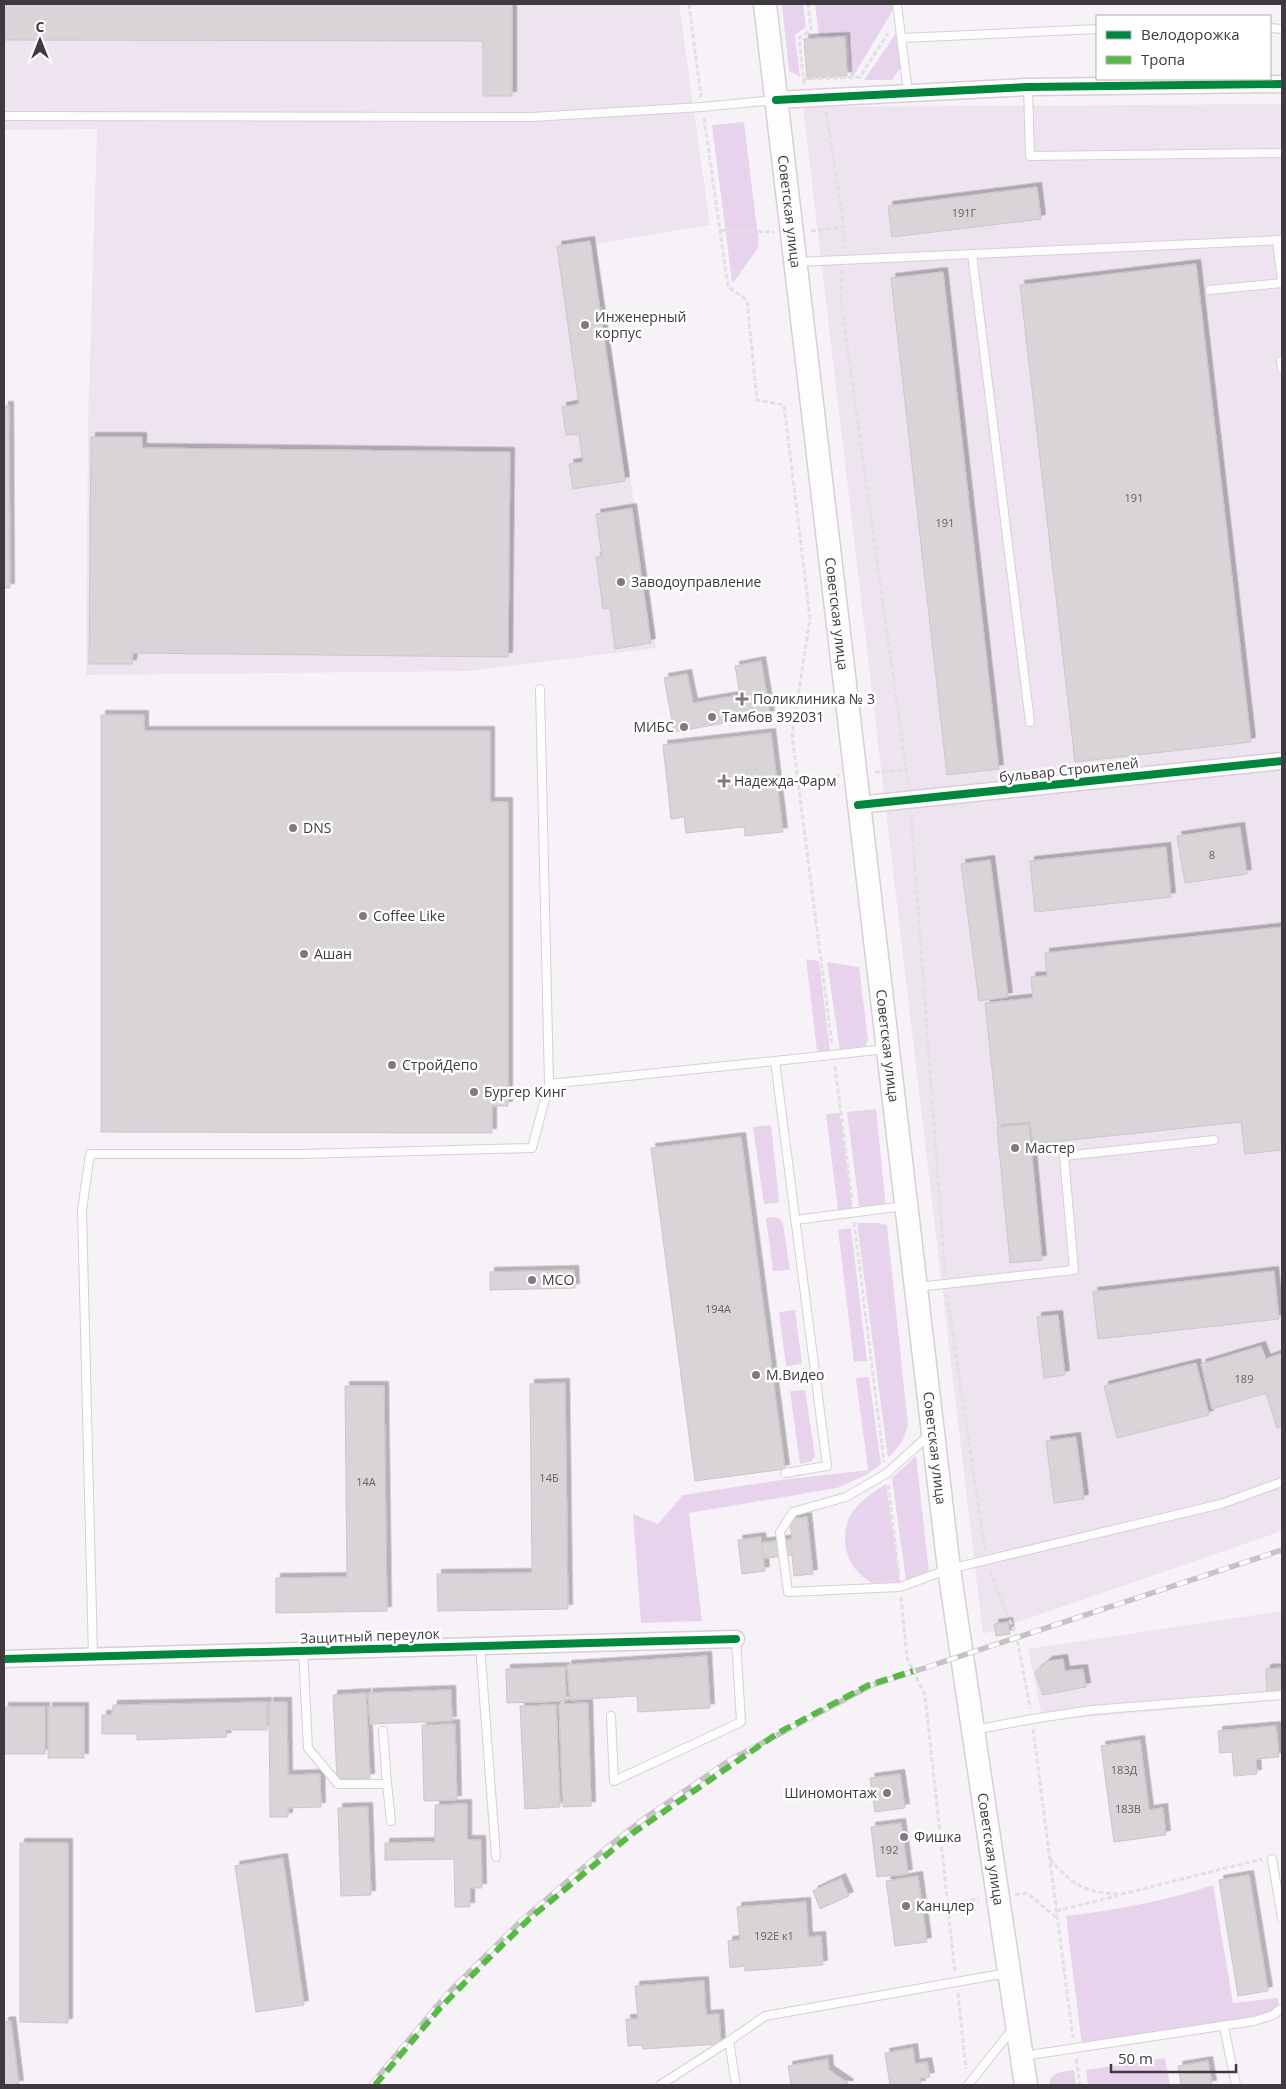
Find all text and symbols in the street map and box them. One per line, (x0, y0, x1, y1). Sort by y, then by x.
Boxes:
north arrow (15, 15, 65, 65)
legend (1096, 15, 1271, 80)
text: С (36, 17, 45, 36)
text: Велодорожка (1141, 24, 1240, 44)
text: Тропа (1141, 49, 1185, 69)
street label: Советская улица (774, 154, 806, 269)
house number: 191Г (952, 205, 977, 220)
place label: Инженерный корпус (595, 307, 686, 342)
marker: Инженерный корпус (579, 319, 591, 331)
house number: 191 (1125, 490, 1143, 505)
house number: 191 (936, 515, 954, 530)
street label: Советская улица (821, 556, 853, 671)
place label: Заводоуправление (631, 572, 762, 591)
marker: Заводоуправление (615, 576, 627, 588)
place label: Поликлиника № 3 (753, 689, 875, 708)
marker: Поликлиника № 3 (735, 692, 749, 706)
place label: Тамбов 392031 (722, 707, 824, 726)
marker: Тамбов 392031 (706, 711, 718, 723)
place label: МИБС (633, 717, 674, 736)
marker: МИБС (678, 721, 690, 733)
street label: бульвар Строителей (998, 753, 1140, 786)
place label: Надежда-Фарм (734, 771, 836, 790)
marker: Надежда-Фарм (718, 775, 730, 787)
place label: DNS (303, 818, 331, 837)
marker: DNS (287, 822, 299, 834)
house number: 8 (1209, 847, 1215, 862)
place label: Coffee Like (373, 906, 445, 925)
marker: Coffee Like (357, 910, 369, 922)
place label: Ашан (314, 944, 352, 963)
marker: Ашан (298, 948, 310, 960)
street label: Советская улица (872, 988, 904, 1103)
place label: СтройДепо (402, 1055, 478, 1074)
marker: СтройДепо (386, 1059, 398, 1071)
place label: Бургер Кинг (484, 1082, 567, 1101)
marker: Бургер Кинг (468, 1086, 480, 1098)
place label: Мастер (1025, 1138, 1075, 1157)
marker: Мастер (1009, 1142, 1021, 1154)
place label: МСО (542, 1270, 574, 1289)
marker: МСО (526, 1274, 538, 1286)
house number: 194А (705, 1301, 731, 1316)
place label: М.Видео (766, 1365, 825, 1384)
marker: М.Видео (750, 1369, 762, 1381)
house number: 189 (1235, 1371, 1253, 1386)
street label: Советская улица (919, 1391, 951, 1505)
house number: 14Б (539, 1470, 559, 1485)
house number: 14А (356, 1474, 376, 1489)
street label: Защитный переулок (300, 1624, 441, 1647)
house number: 183Д (1111, 1762, 1138, 1777)
place label: Шиномонтаж (784, 1783, 878, 1802)
marker: Шиномонтаж (881, 1787, 893, 1799)
street label: Советская улица (974, 1792, 1009, 1907)
house number: 183В (1115, 1801, 1141, 1816)
place label: Фишка (914, 1827, 962, 1846)
marker: Фишка (898, 1831, 910, 1843)
house number: 192 (880, 1842, 898, 1857)
place label: Канцлер (916, 1896, 974, 1915)
marker: Канцлер (900, 1900, 912, 1912)
house number: 192Е к1 (754, 1928, 794, 1943)
scale bar (1111, 2042, 1236, 2074)
text: 50 m (1118, 2048, 1153, 2068)

